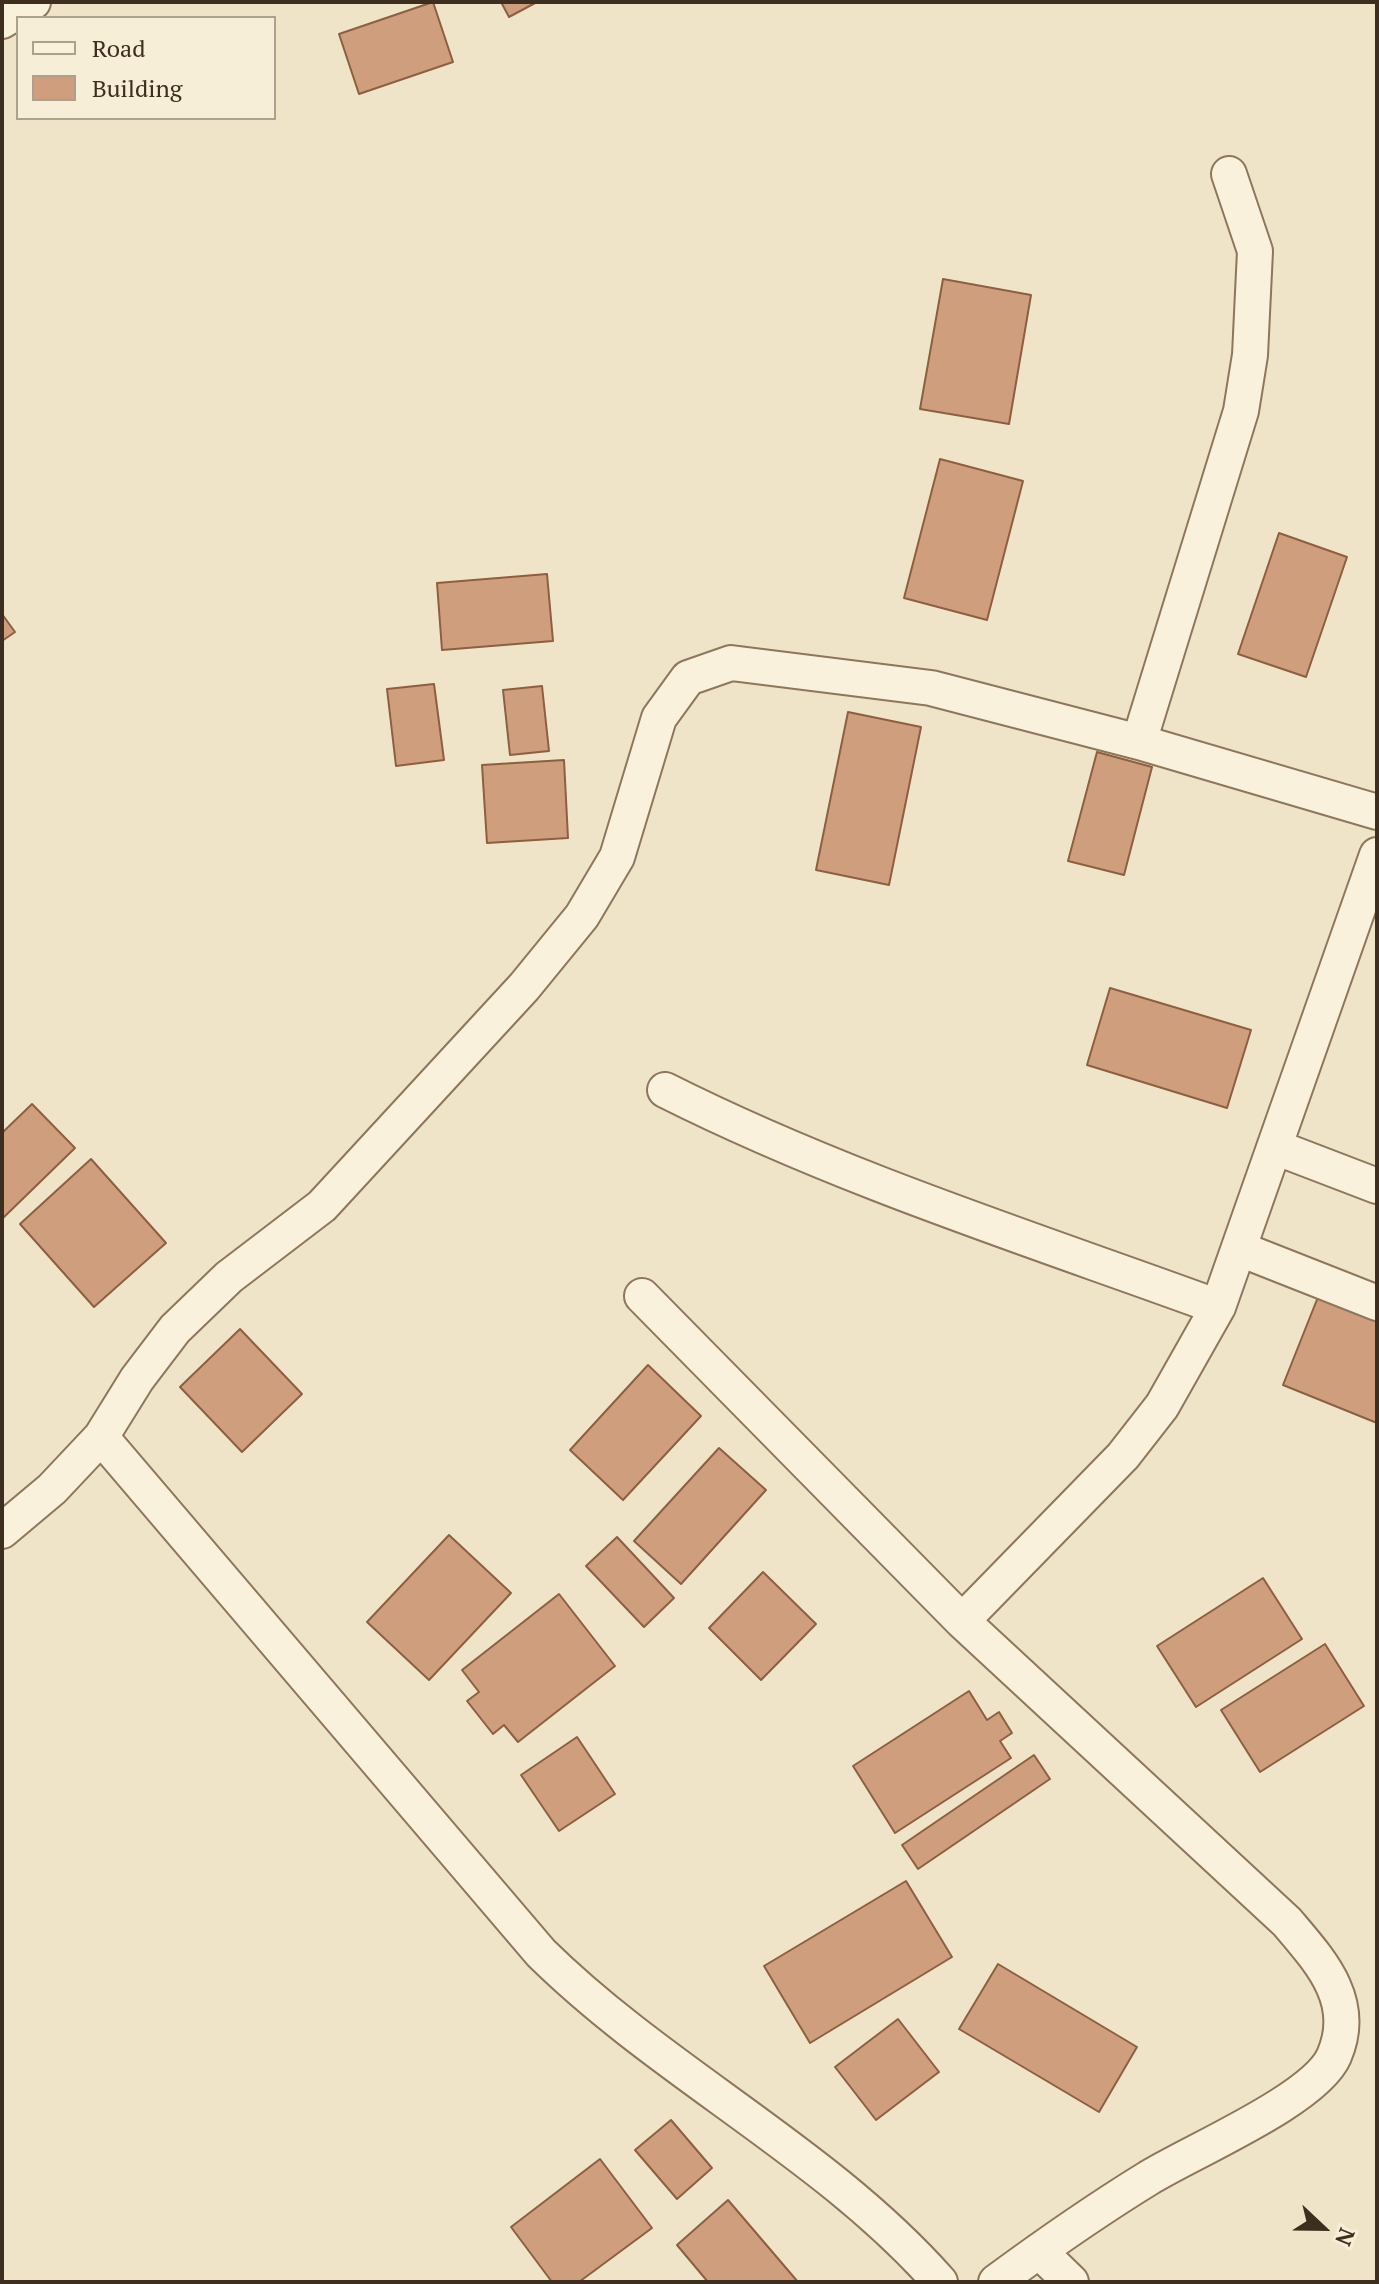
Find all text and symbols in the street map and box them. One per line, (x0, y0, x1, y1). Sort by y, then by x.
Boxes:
legend (16, 16, 276, 120)
text: Road (92, 32, 146, 64)
text: Building (92, 72, 182, 104)
north arrow (1283, 2188, 1363, 2268)
text: N (1329, 2224, 1362, 2250)

